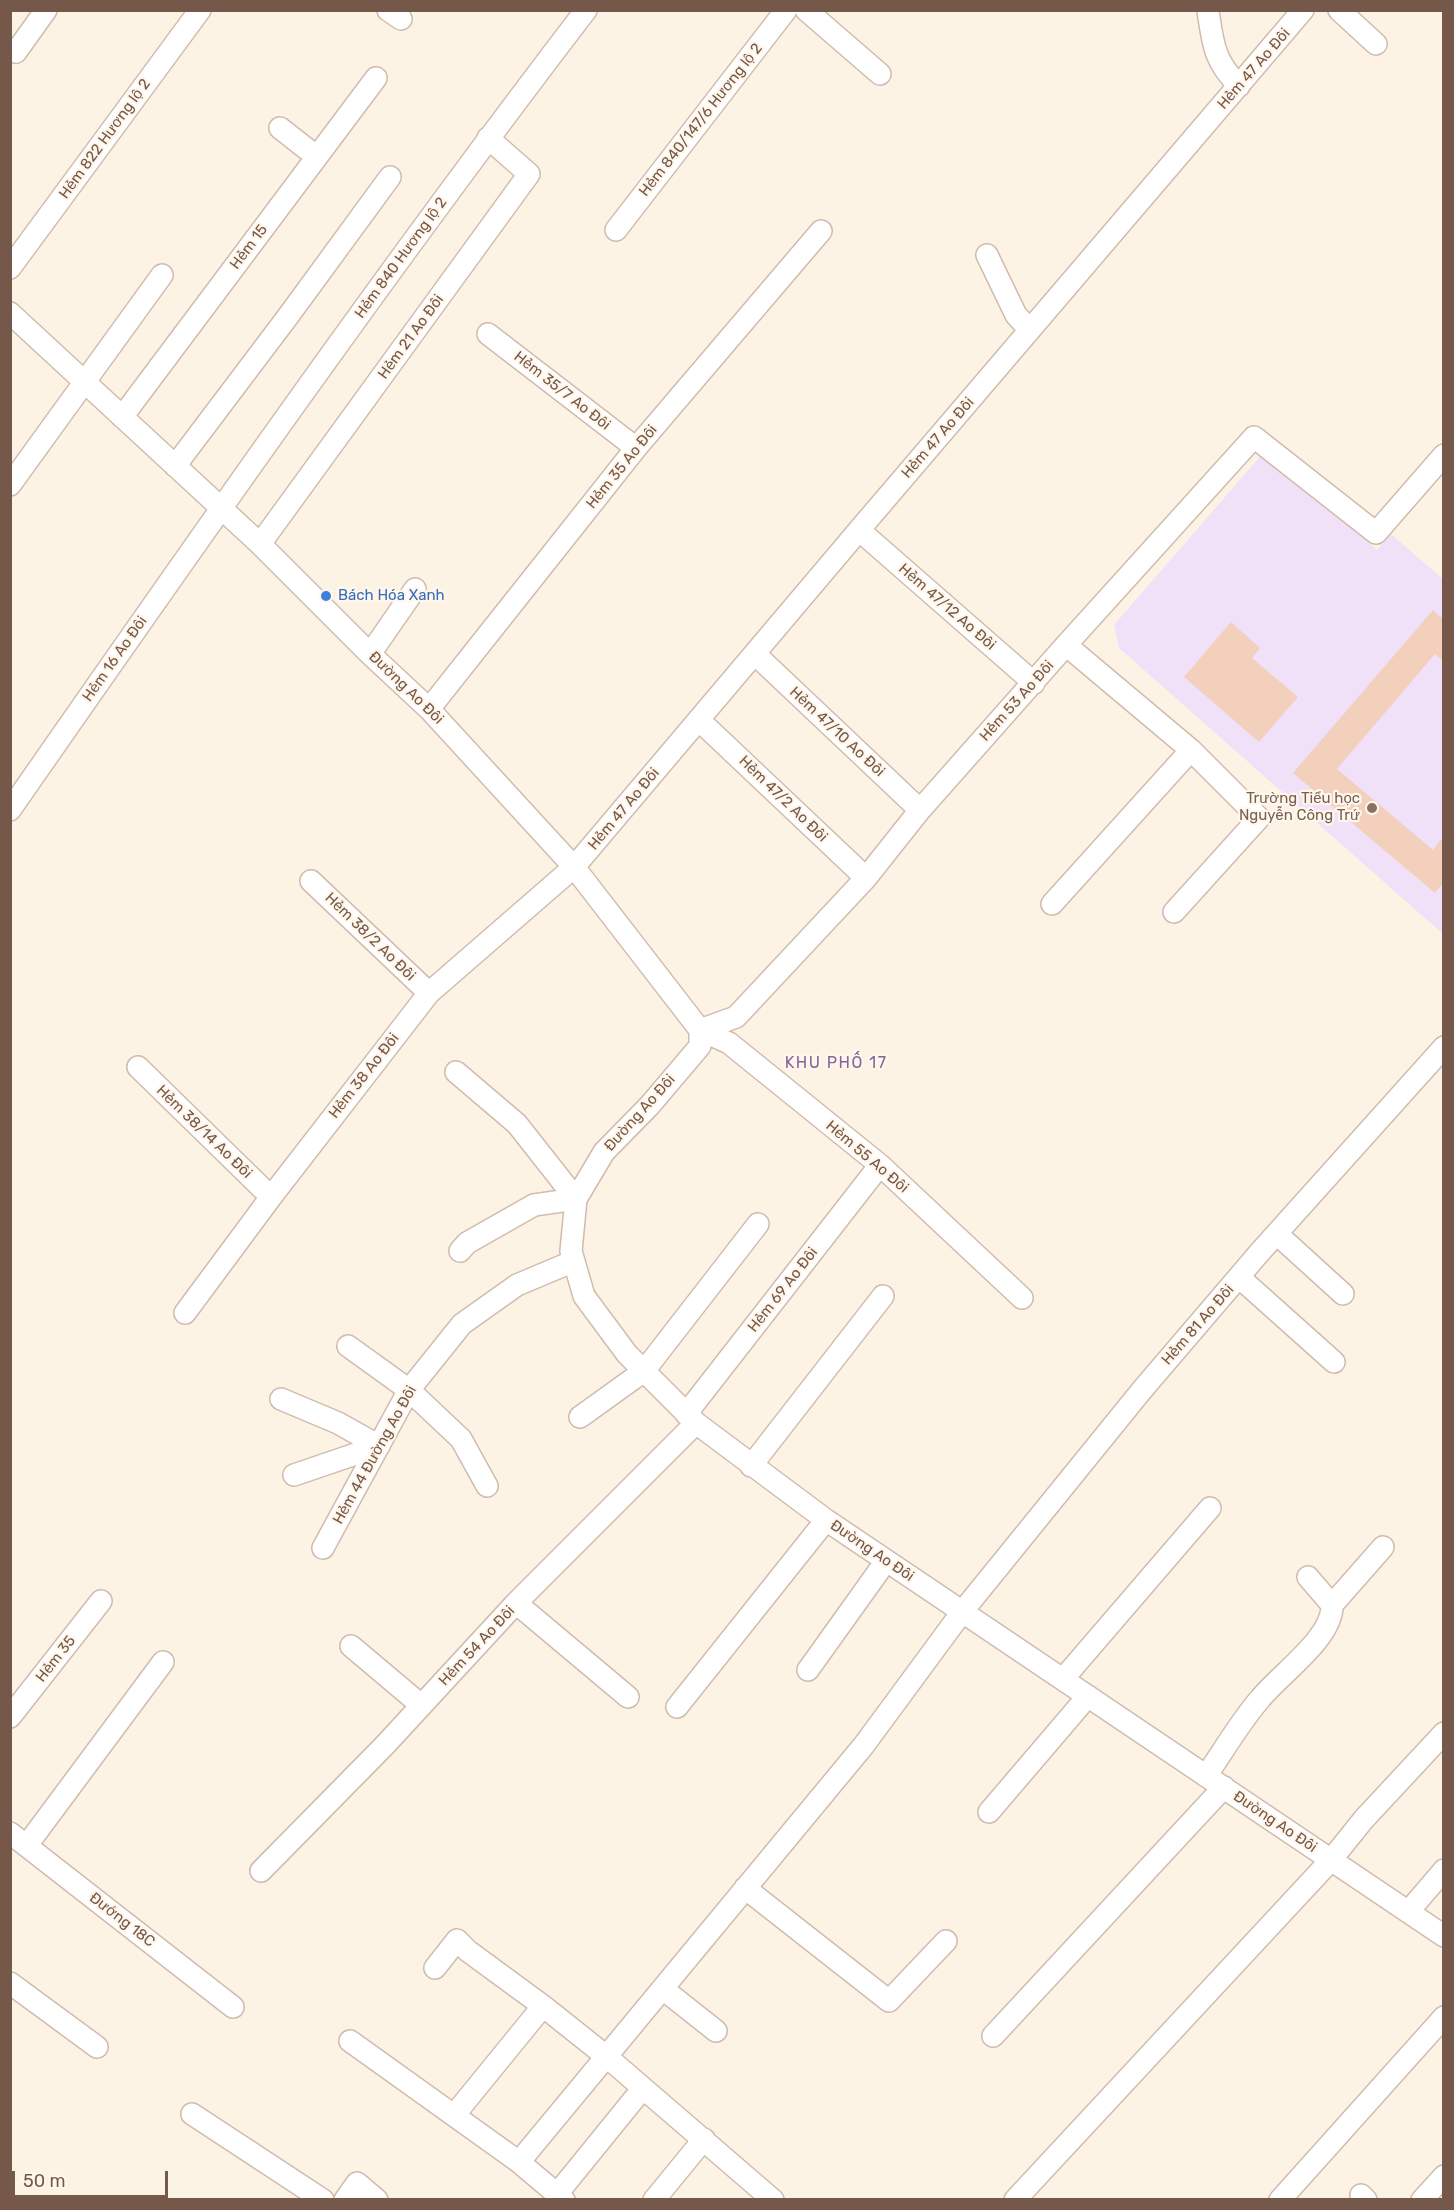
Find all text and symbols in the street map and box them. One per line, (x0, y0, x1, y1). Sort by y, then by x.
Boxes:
street label: Hẻm 47 Ao Đôi (1214, 25, 1294, 113)
street label: Hẻm 840/147/6 Hương lộ 2 (636, 40, 766, 200)
street label: Hẻm 822 Hương lộ 2 (55, 76, 155, 202)
street label: Hẻm 840 Hương lộ 2 (351, 194, 451, 322)
street label: Hẻm 15 (226, 221, 272, 273)
street label: Hẻm 21 Ao Đôi (374, 291, 448, 383)
street label: Hẻm 35/7 Ao Đôi (510, 348, 614, 434)
street label: Hẻm 47 Ao Đôi (898, 394, 978, 482)
street label: Hẻm 35 Ao Đôi (583, 421, 661, 513)
street label: Hẻm 47/12 Ao Đôi (895, 560, 999, 654)
place label: Bách Hóa Xanh (338, 587, 445, 605)
marker: Bách Hóa Xanh (319, 589, 333, 603)
street label: Hẻm 16 Ao Đôi (79, 613, 151, 705)
street label: Đường Ao Đôi (365, 648, 447, 728)
street label: Hẻm 53 Ao Đôi (976, 657, 1058, 745)
street label: Hẻm 47/10 Ao Đôi (786, 683, 888, 781)
street label: Hẻm 47/2 Ao Đôi (735, 752, 831, 846)
street label: Hẻm 47 Ao Đôi (585, 764, 663, 854)
place label: Trường Tiểu học Nguyễn Công Trứ (1239, 790, 1360, 825)
marker: Trường Tiểu học Nguyễn Công Trứ (1365, 801, 1379, 815)
street label: Hẻm 38/2 Ao Đôi (321, 889, 419, 985)
street label: Hẻm 38 Ao Đôi (325, 1030, 403, 1122)
district label: KHU PHỐ 17 (785, 1053, 887, 1073)
street label: Đường Ao Đôi (601, 1071, 679, 1155)
street label: Hẻm 38/14 Ao Đôi (152, 1082, 256, 1182)
street label: Hẻm 55 Ao Đôi (822, 1117, 912, 1197)
street label: Hẻm 69 Ao Đôi (744, 1244, 822, 1336)
street label: Hẻm 81 Ao Đôi (1158, 1281, 1238, 1369)
street label: Hẻm 44 Đường Ao Đôi (329, 1383, 421, 1527)
street label: Đường Ao Đôi (827, 1516, 917, 1586)
street label: Hẻm 54 Ao Đôi (435, 1602, 519, 1690)
street label: Hẻm 35 (32, 1632, 80, 1686)
street label: Đường Ao Đôi (1230, 1787, 1320, 1857)
street label: Đướng 18C (86, 1889, 158, 1951)
scale bar (15, 2159, 171, 2197)
text: 50 m (23, 2170, 66, 2192)

